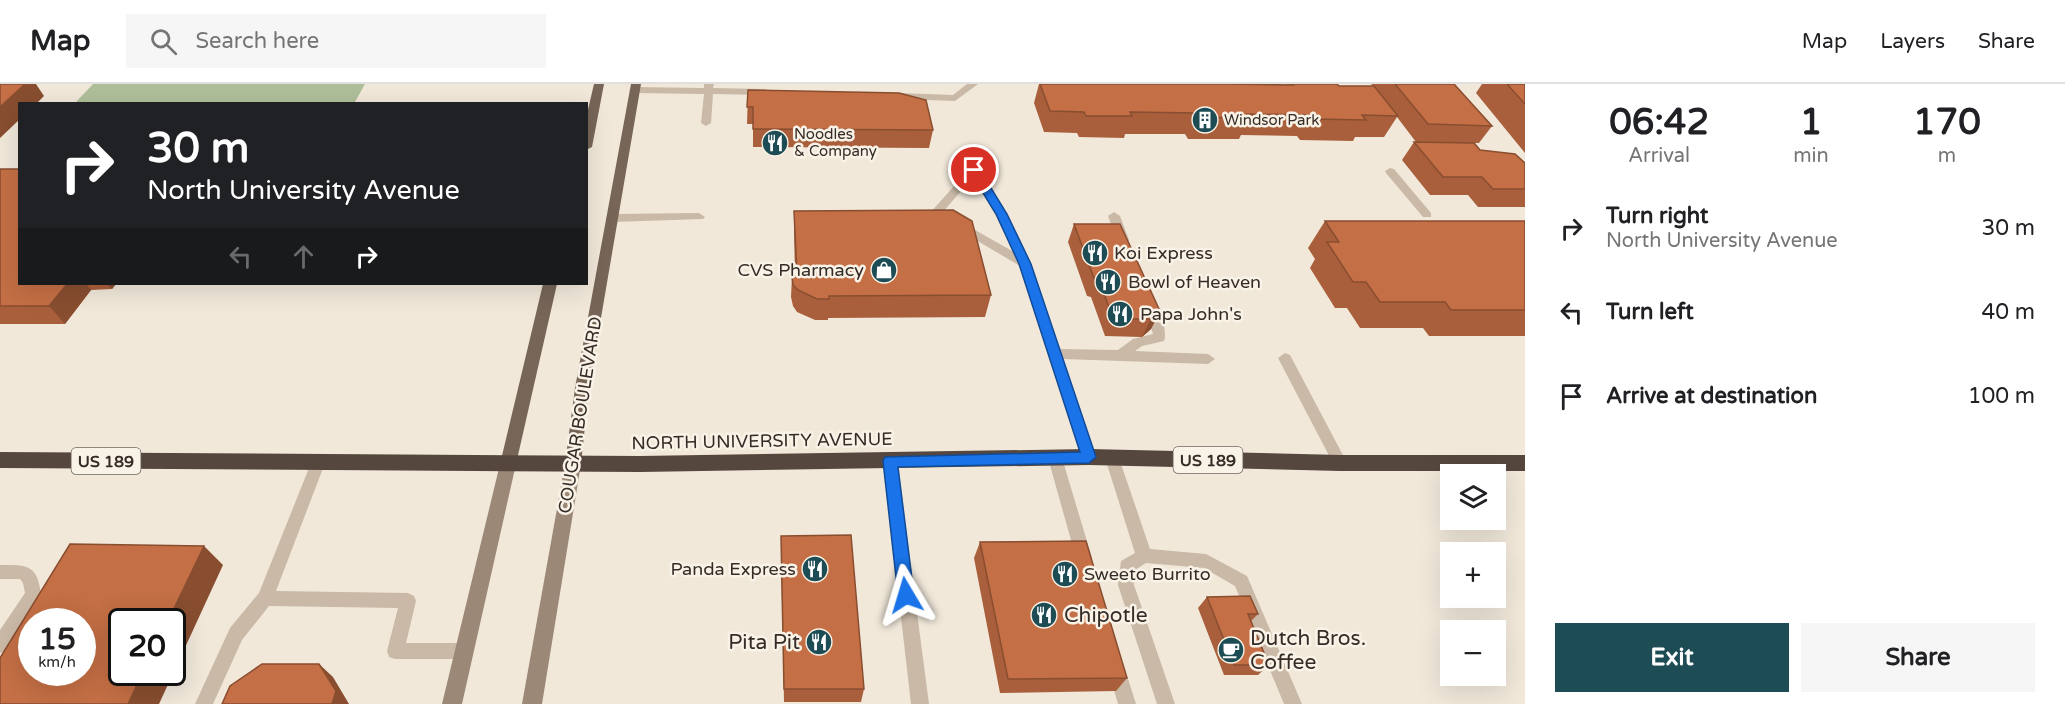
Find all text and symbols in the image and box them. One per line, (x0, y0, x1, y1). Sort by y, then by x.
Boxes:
search box (126, 14, 546, 68)
text: Map (30, 24, 90, 58)
icon: search (147, 25, 180, 58)
text: Search here (195, 28, 319, 54)
text: Map (1802, 29, 1847, 54)
text: Layers (1880, 29, 1945, 54)
text: Share (1978, 29, 2035, 54)
text: 06:42 (1609, 101, 1709, 144)
text: 1 (1800, 101, 1822, 144)
text: 170 (1913, 101, 1981, 144)
building icon: Windsor Park (1190, 105, 1220, 135)
place label: Windsor Park (1224, 111, 1319, 129)
text: 30 m (147, 123, 249, 174)
place label: Noodles & Company (794, 125, 877, 160)
icon: right (48, 126, 126, 204)
restaurant icon: Noodles & Company (760, 128, 790, 158)
pin (948, 144, 999, 195)
text: Arrival (1628, 144, 1690, 168)
text: min (1793, 144, 1829, 168)
text: m (1938, 144, 1956, 168)
icon: arrive (957, 153, 990, 186)
text: North University Avenue (147, 174, 460, 207)
text: Turn right (1606, 203, 1708, 229)
icon: right (1555, 212, 1588, 245)
text: 30 m (1981, 215, 2035, 241)
text: North University Avenue (1606, 229, 1838, 253)
restaurant icon: Koi Express (1080, 238, 1110, 268)
icon: left (224, 240, 257, 273)
icon: ahead (287, 240, 320, 273)
icon: right (350, 240, 383, 273)
place label: Koi Express (1114, 242, 1213, 264)
shop icon: CVS Pharmacy (869, 255, 899, 285)
place label: CVS Pharmacy (737, 259, 864, 281)
restaurant icon: Bowl of Heaven (1093, 267, 1123, 297)
place label: Bowl of Heaven (1128, 271, 1261, 293)
icon: left (1555, 296, 1588, 329)
restaurant icon: Papa John's (1105, 299, 1135, 329)
text: Turn left (1606, 299, 1694, 325)
text: 40 m (1981, 299, 2035, 325)
place label: Papa John's (1140, 303, 1242, 325)
street label: COUGAR BOULEVARD (554, 315, 606, 515)
icon: arrive (1555, 380, 1588, 413)
text: Arrive at destination (1606, 383, 1817, 409)
text: 100 m (1968, 383, 2035, 409)
street label: NORTH UNIVERSITY AVENUE (631, 428, 893, 454)
road number: US 189 (1174, 447, 1242, 473)
road number: US 189 (72, 448, 140, 474)
map controls (1440, 464, 1506, 686)
button: layers (1440, 464, 1506, 530)
button: + (1440, 542, 1506, 608)
restaurant icon: Panda Express (800, 554, 830, 584)
place label: Panda Express (670, 558, 796, 580)
restaurant icon: Sweeto Burrito (1050, 559, 1080, 589)
position arrow (874, 563, 938, 627)
place label: Sweeto Burrito (1084, 563, 1211, 585)
restaurant icon: Chipotle (1029, 600, 1059, 630)
place label: Chipotle (1064, 603, 1148, 628)
speed limit sign: 20 (108, 608, 186, 686)
button: − (1440, 620, 1506, 686)
text: 15 (38, 621, 76, 658)
button: Exit (1555, 623, 1789, 692)
button: Share (1801, 623, 2035, 692)
place label: Dutch Bros. Coffee (1250, 626, 1366, 675)
restaurant icon: Pita Pit (804, 627, 834, 657)
place label: Pita Pit (728, 630, 800, 655)
cafe icon: Dutch Bros. Coffee (1216, 635, 1246, 665)
text: km/h (38, 653, 76, 671)

